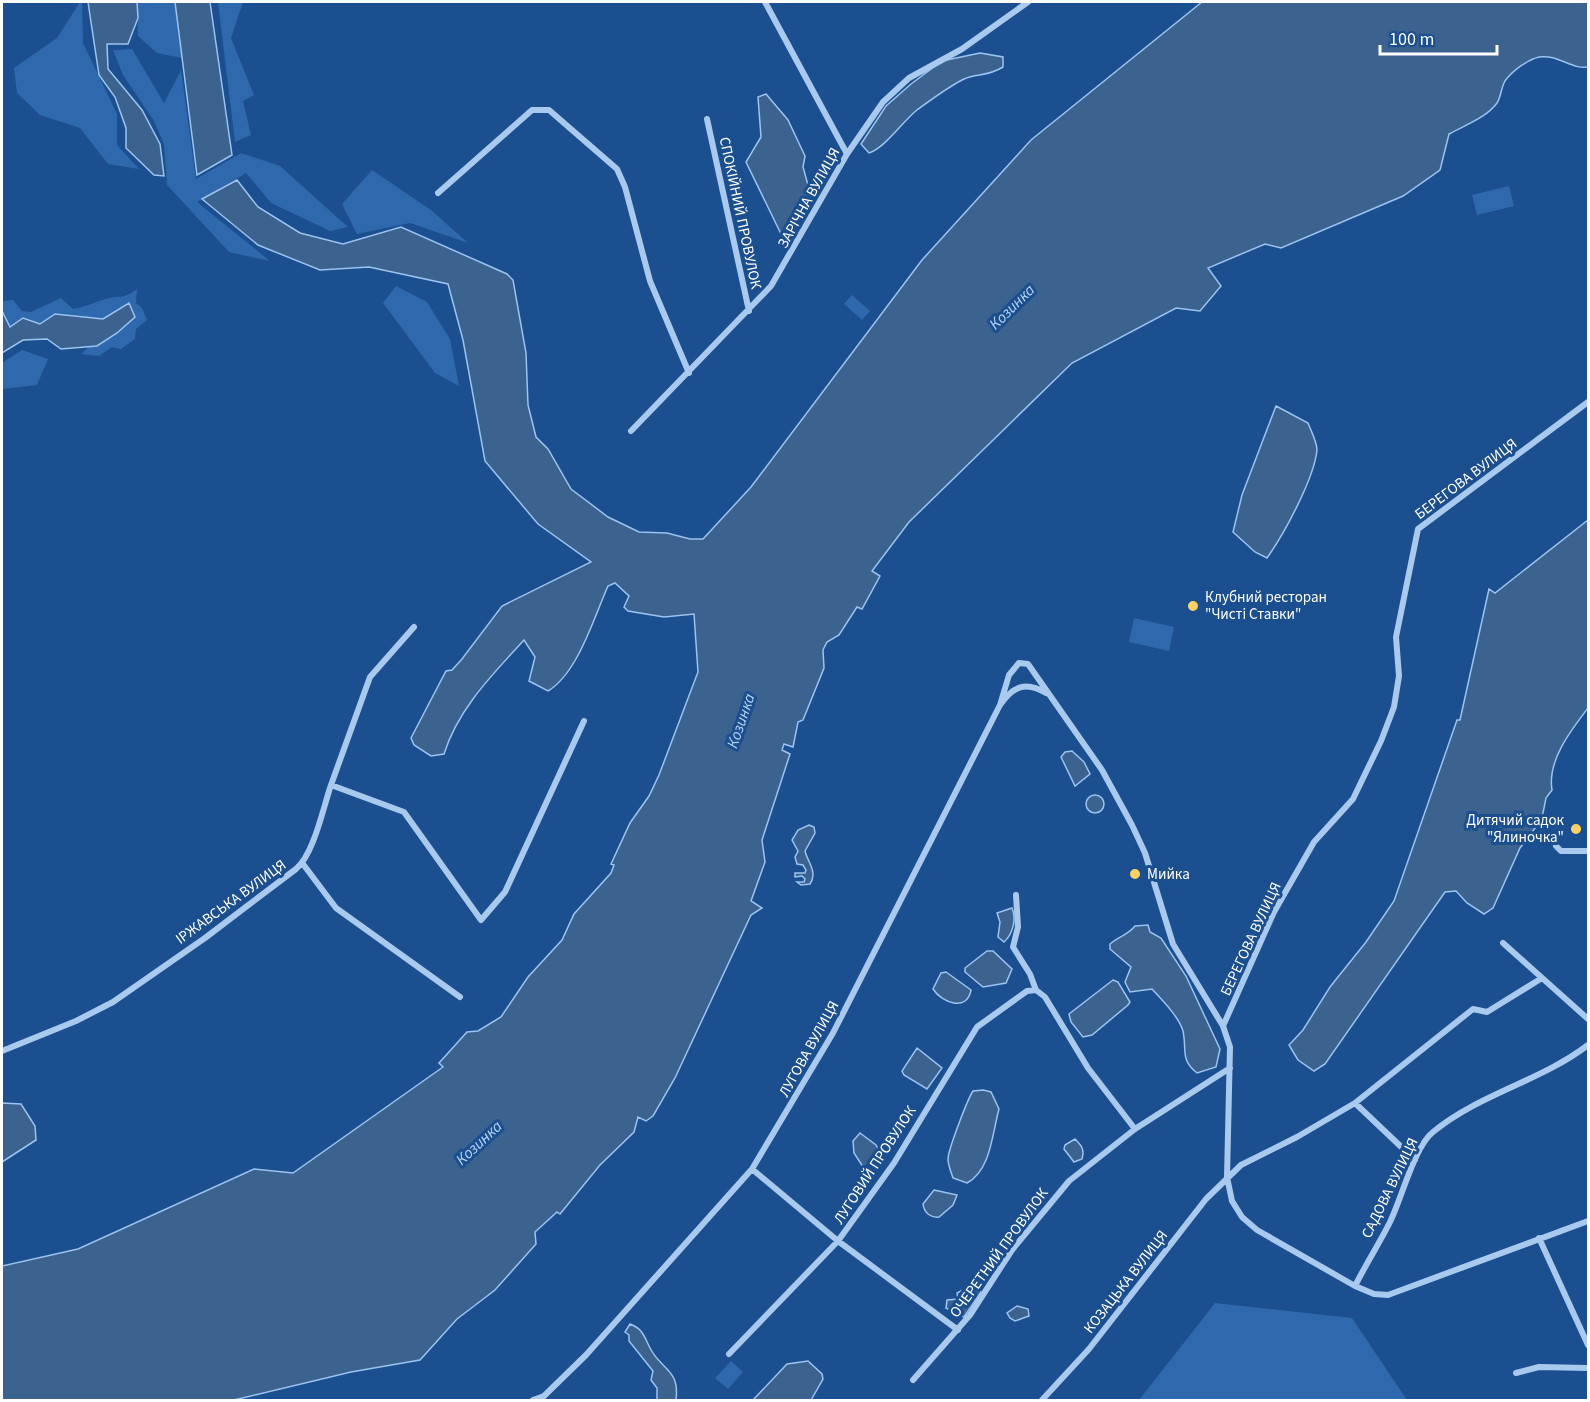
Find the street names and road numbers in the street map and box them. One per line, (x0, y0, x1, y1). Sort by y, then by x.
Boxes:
street label: СПОКІЙНИЙ ПРОВУЛОК (714, 135, 766, 291)
street label: ЗАРІЧНА ВУЛИЦЯ (773, 144, 845, 252)
street label: БЕРЕГОВА ВУЛИЦЯ (1411, 434, 1521, 524)
street label: ІРЖАВСЬКА ВУЛИЦЯ (171, 855, 291, 949)
street label: БЕРЕГОВА ВУЛИЦЯ (1215, 879, 1287, 999)
street label: ЛУГОВА ВУЛИЦЯ (774, 997, 844, 1101)
street label: ЛУГОВИЙ ПРОВУЛОК (829, 1101, 921, 1228)
street label: САДОВА ВУЛИЦЯ (1357, 1134, 1423, 1242)
street label: ОЧЕРЕТНИЙ ПРОВУЛОК (945, 1184, 1053, 1322)
street label: КОЗАЦЬКА ВУЛИЦЯ (1079, 1226, 1173, 1338)

